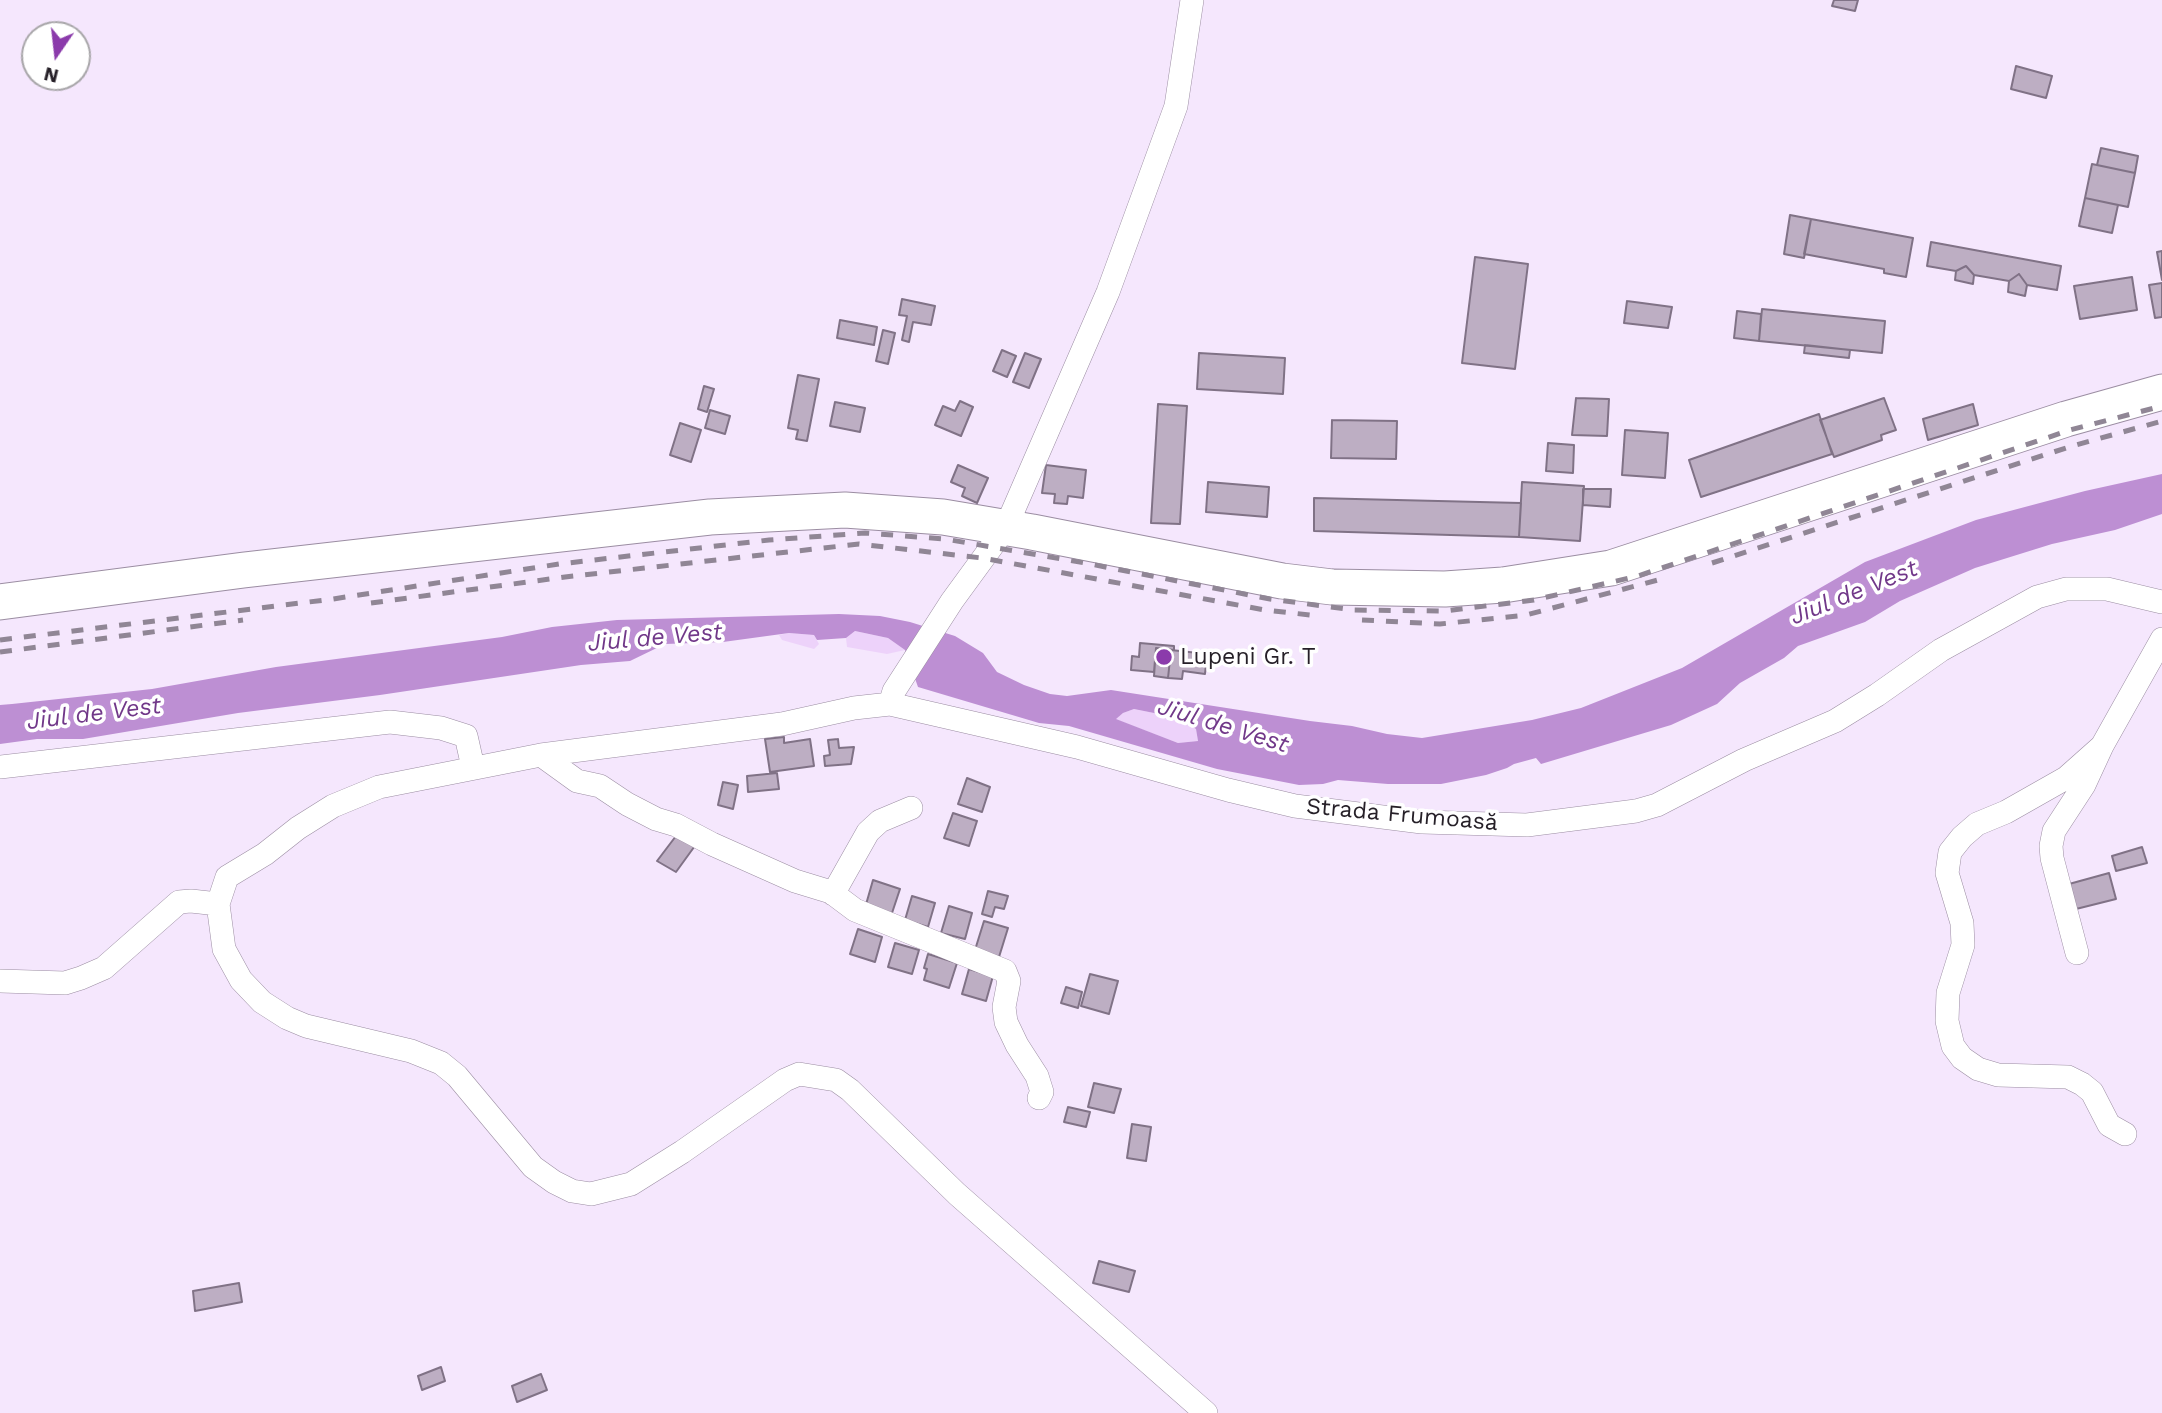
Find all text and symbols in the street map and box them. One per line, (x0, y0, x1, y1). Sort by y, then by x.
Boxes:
north arrow (21, 21, 91, 91)
text: N (42, 62, 61, 88)
water label: Jiul de Vest (1786, 554, 1922, 632)
water label: Jiul de Vest (586, 618, 724, 658)
place label: Lupeni Gr. T (1180, 643, 1316, 671)
marker: Lupeni Gr. T (1154, 647, 1174, 667)
water label: Jiul de Vest (25, 691, 163, 737)
water label: Jiul de Vest (1154, 692, 1292, 760)
street label: Strada Frumoasă (1305, 793, 1499, 837)

